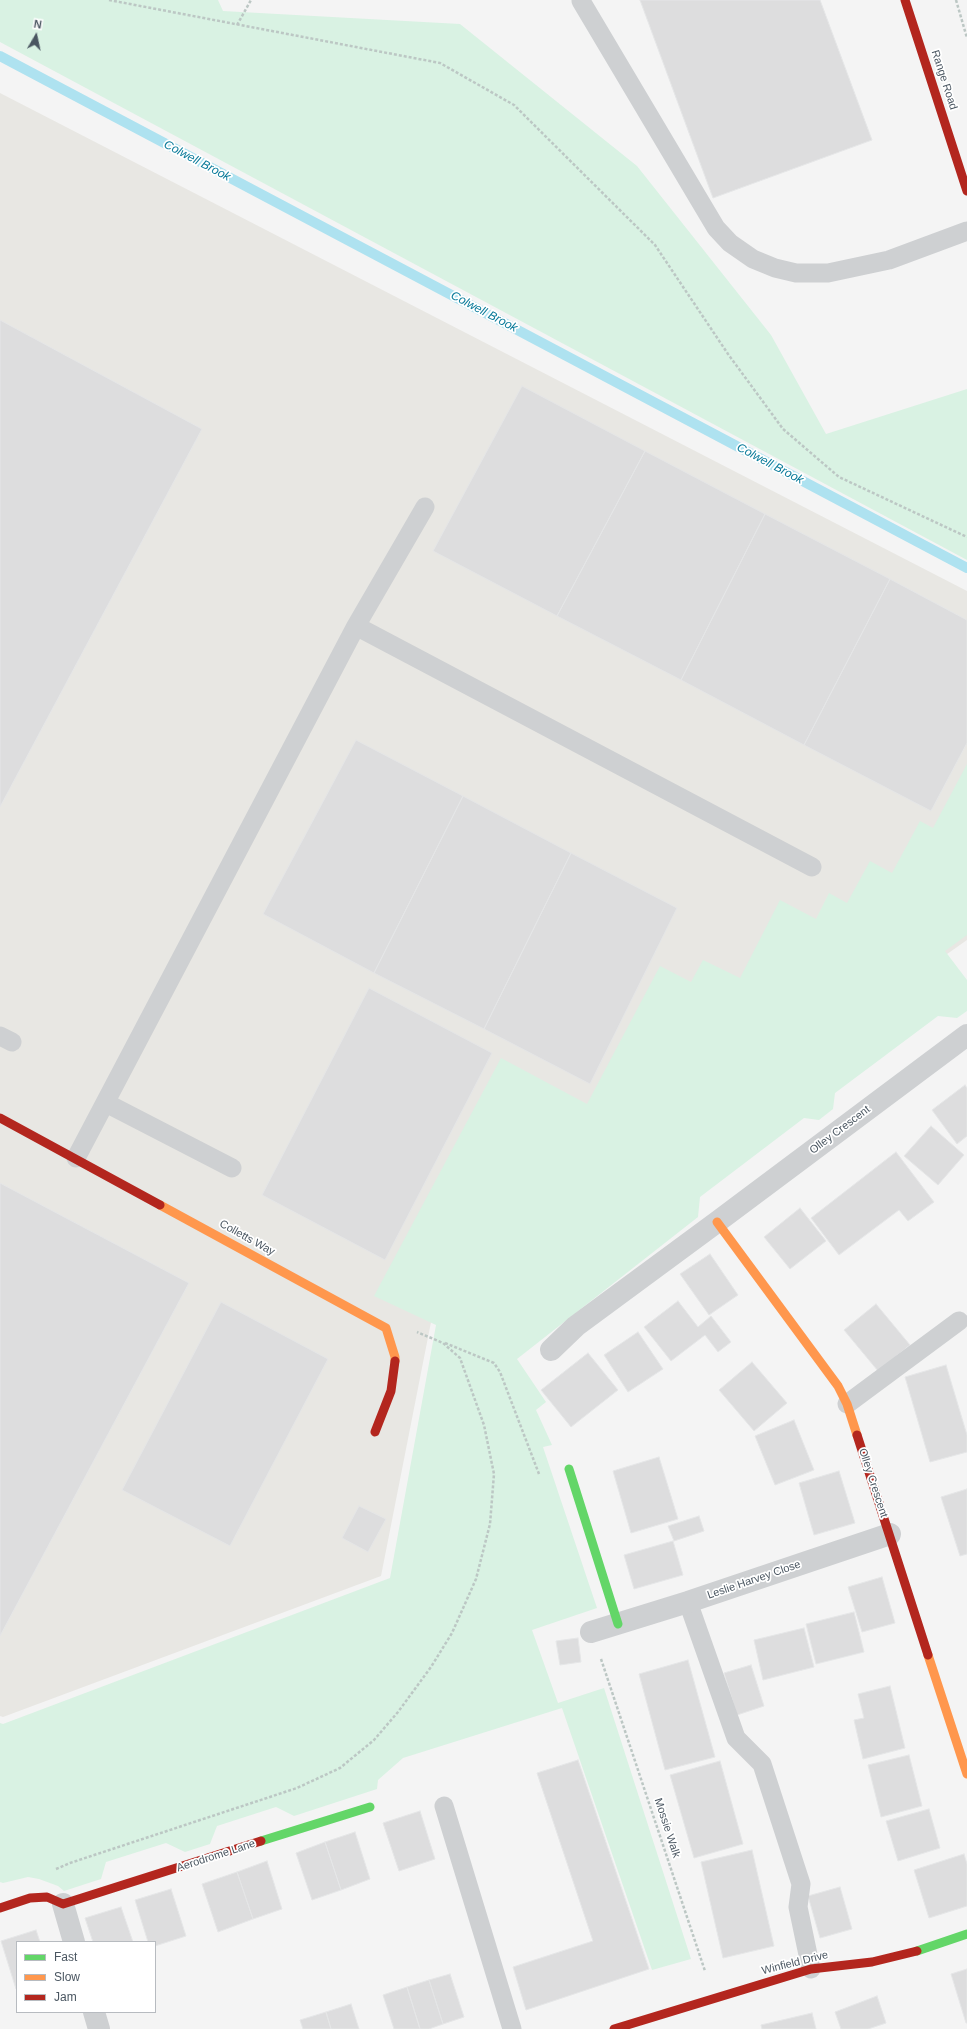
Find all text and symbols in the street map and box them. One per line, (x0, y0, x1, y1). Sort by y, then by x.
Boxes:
north arrow (16, 16, 56, 56)
text: N (33, 18, 43, 31)
street label: Range Road (928, 49, 960, 111)
water label: Colwell Brook (161, 137, 233, 185)
water label: Colwell Brook (448, 288, 520, 336)
water label: Colwell Brook (734, 440, 806, 488)
street label: Olley Crescent (807, 1103, 873, 1157)
street label: Colletts Way (217, 1217, 277, 1259)
street label: Olley Crescent (856, 1447, 890, 1519)
street label: Leslie Harvey Close (706, 1558, 802, 1602)
street label: Mossie Walk (651, 1797, 683, 1859)
street label: Aerodrome Lane (175, 1837, 257, 1875)
legend (16, 1941, 156, 2013)
street label: Winfield Drive (760, 1948, 830, 1978)
text: Fast (54, 1950, 77, 1964)
text: Slow (54, 1970, 80, 1984)
text: Jam (54, 1990, 77, 2004)

